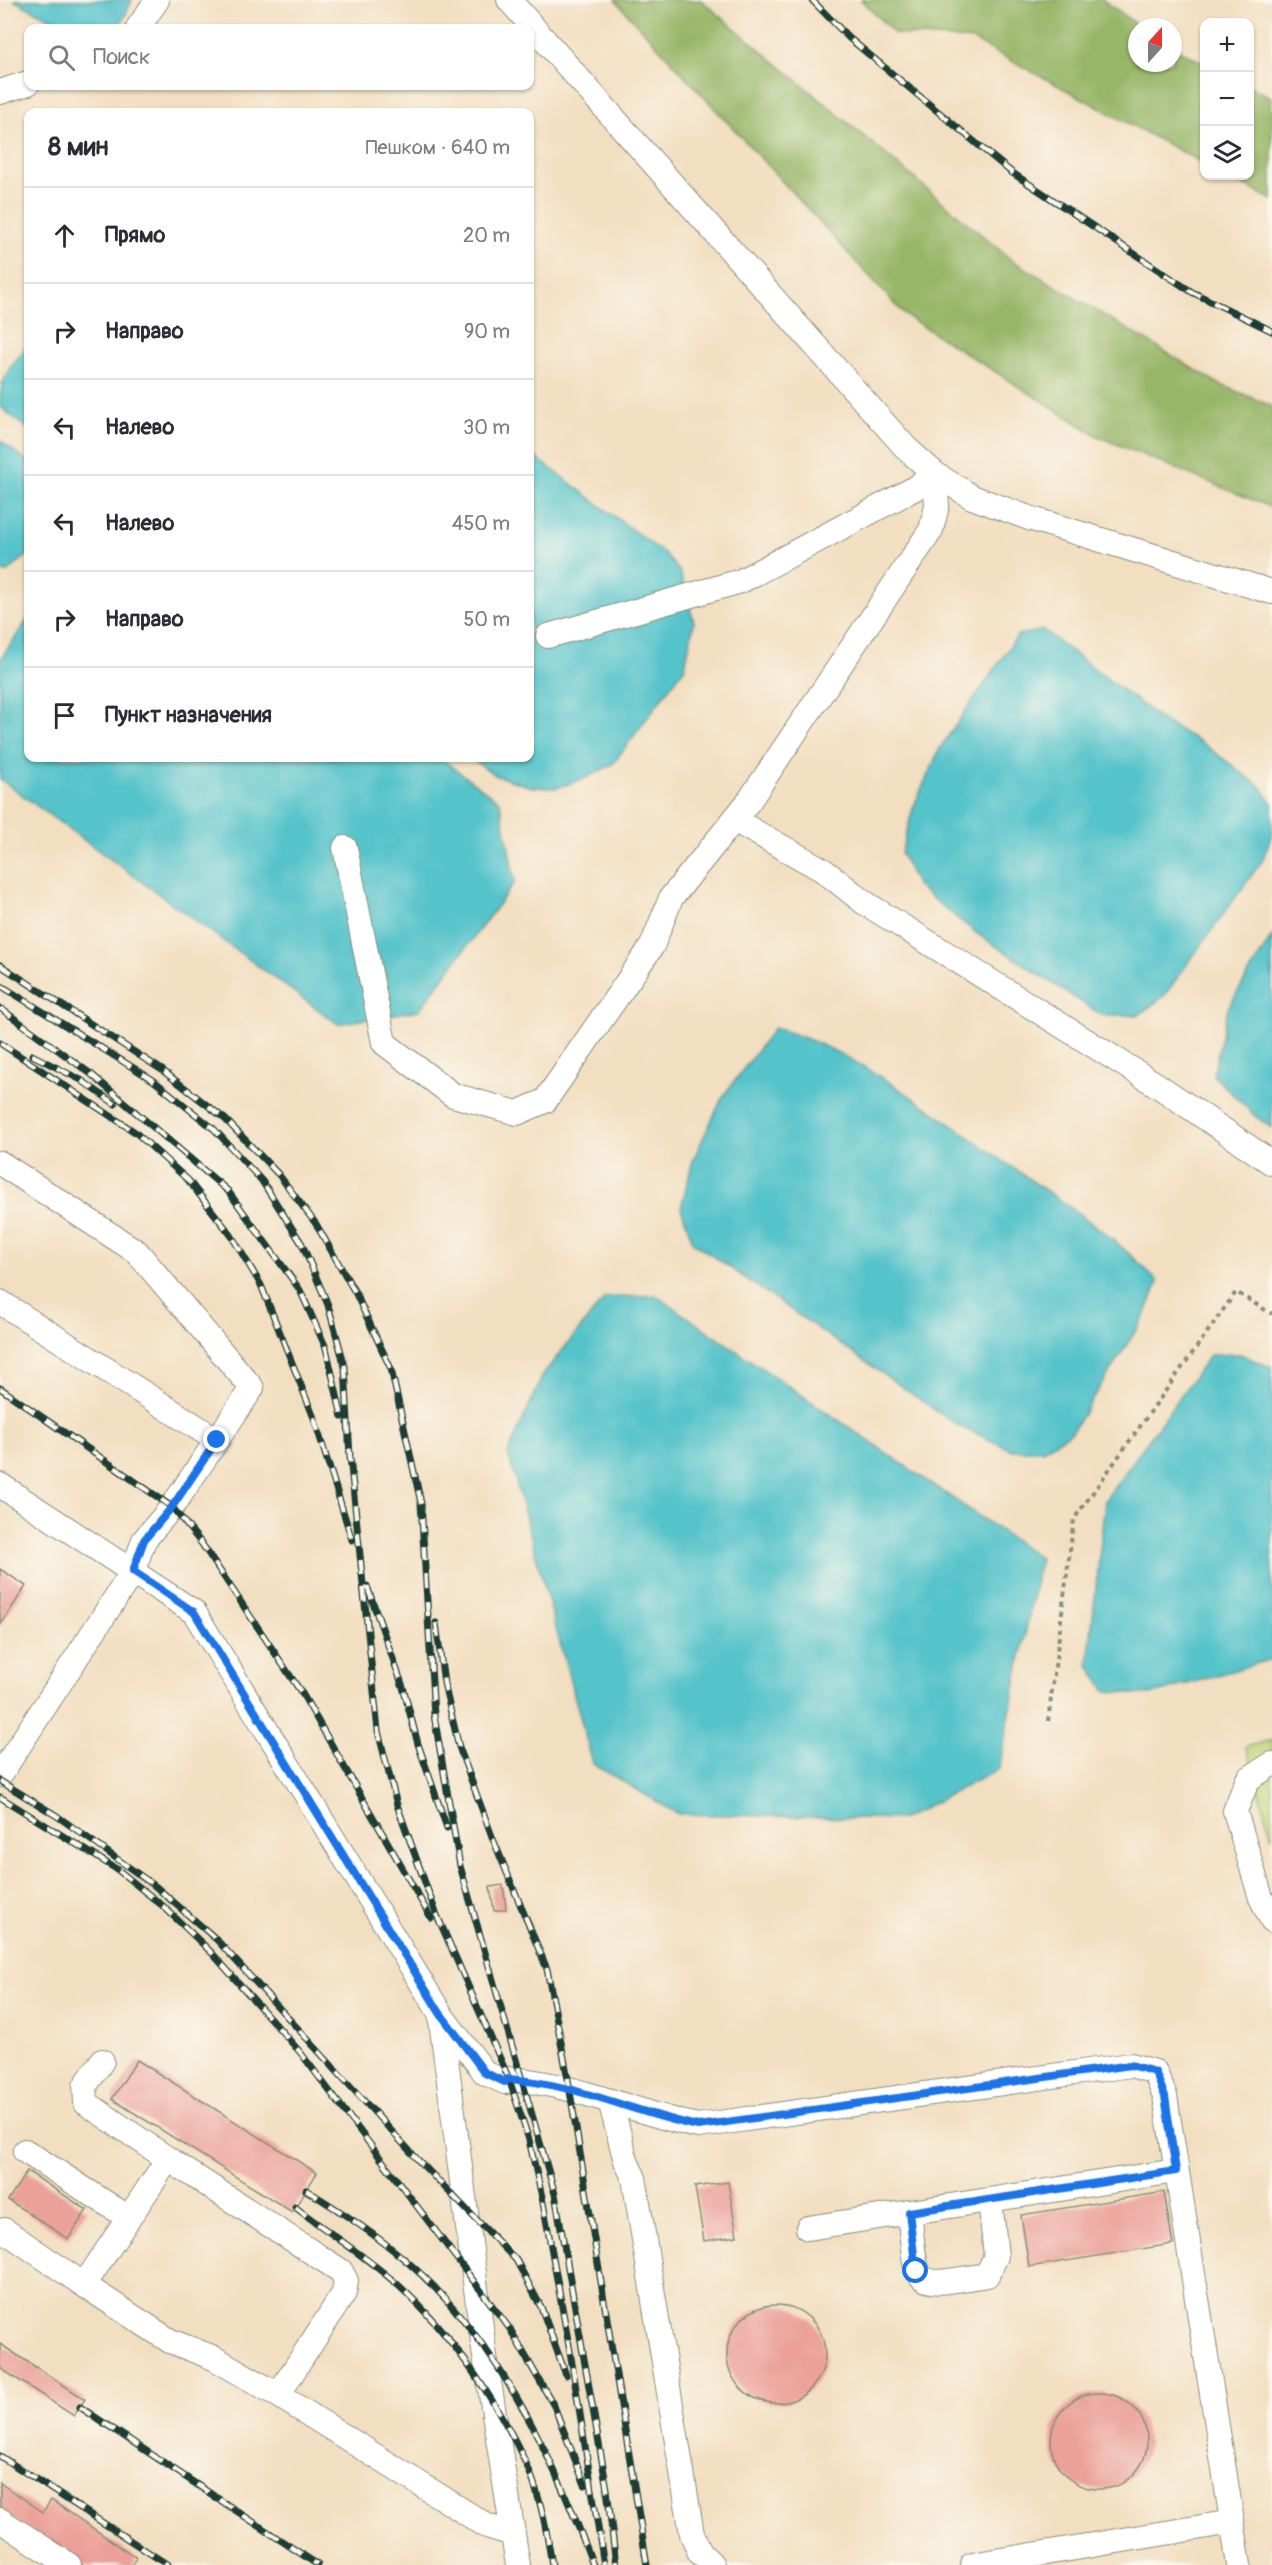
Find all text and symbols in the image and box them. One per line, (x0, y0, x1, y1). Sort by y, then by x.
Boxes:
north arrow (1128, 18, 1182, 72)
map controls (1200, 18, 1254, 180)
button: + (1200, 18, 1254, 72)
search box (24, 24, 534, 90)
icon: search (45, 41, 78, 74)
text: Поиск (93, 43, 150, 71)
button: − (1200, 72, 1254, 126)
button: layers (1200, 126, 1254, 180)
text: 8 мин (48, 131, 108, 163)
text: Пешком · 640 m (366, 135, 510, 160)
icon: ahead (48, 219, 81, 252)
text: Прямо (105, 221, 165, 249)
text: 20 m (463, 223, 510, 248)
icon: right (48, 315, 81, 348)
text: Направо (105, 317, 184, 345)
text: 90 m (464, 319, 510, 344)
icon: left (48, 411, 81, 444)
text: Налево (105, 413, 174, 441)
text: 30 m (463, 415, 510, 440)
icon: left (48, 507, 81, 540)
text: Налево (105, 509, 174, 537)
text: 450 m (452, 511, 510, 536)
icon: right (48, 603, 81, 636)
text: Направо (105, 605, 184, 633)
text: 50 m (463, 607, 510, 632)
icon: arrive (48, 699, 81, 732)
text: Пункт назначения (105, 701, 272, 729)
route end (203, 1426, 229, 1452)
route start (902, 2257, 928, 2283)

